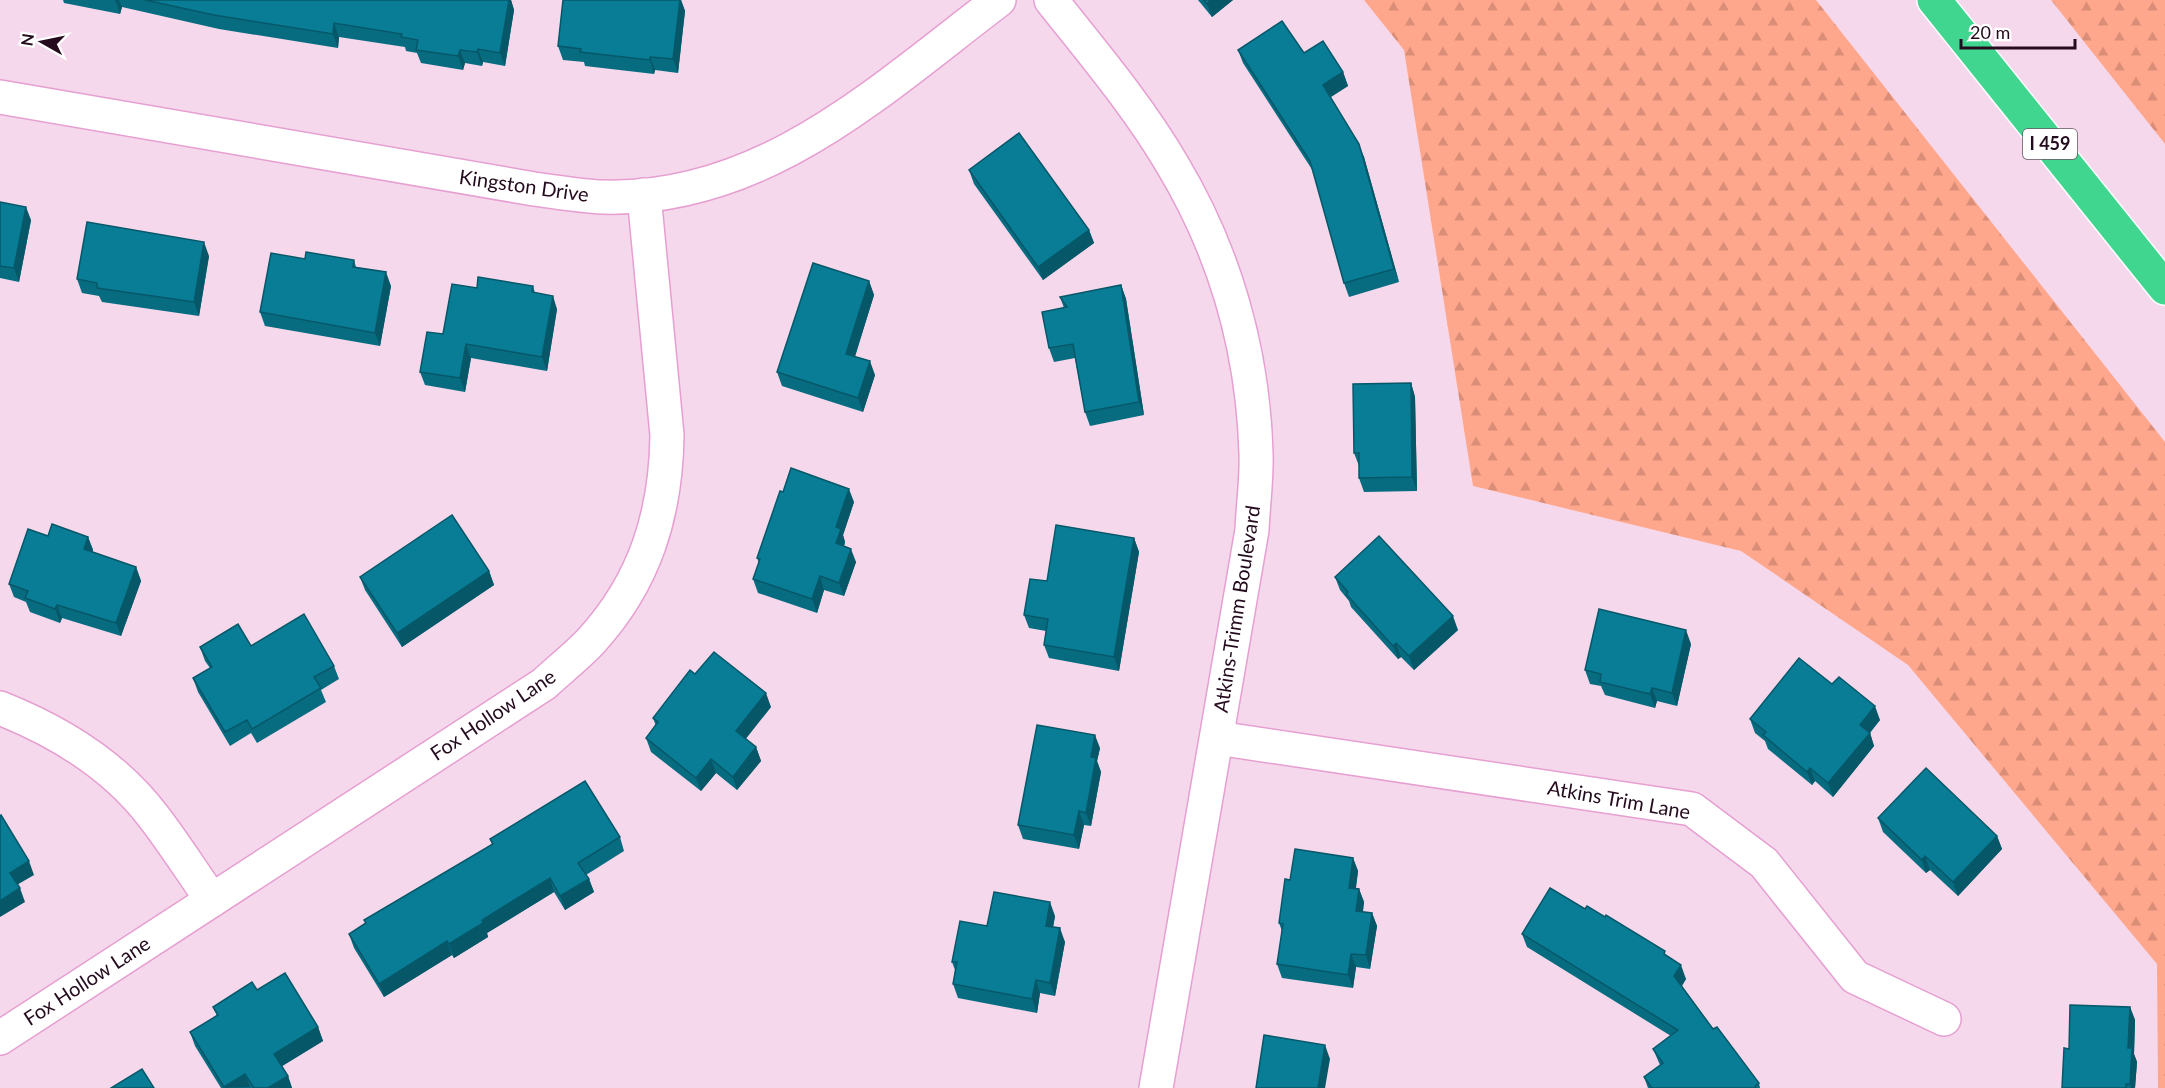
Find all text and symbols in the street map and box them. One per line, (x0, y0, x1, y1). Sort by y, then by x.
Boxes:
north arrow (12, 12, 72, 72)
scale bar (1961, 12, 2075, 50)
text: 20 m (1970, 21, 2010, 43)
text: N (16, 32, 37, 47)
road number: I 459 (2023, 129, 2077, 159)
street label: Kingston Drive (458, 164, 591, 206)
street label: Atkins-Trimm Boulevard (1208, 504, 1264, 714)
street label: Fox Hollow Lane (425, 663, 560, 765)
street label: Atkins Trim Lane (1546, 775, 1692, 823)
street label: Fox Hollow Lane (19, 930, 154, 1030)

